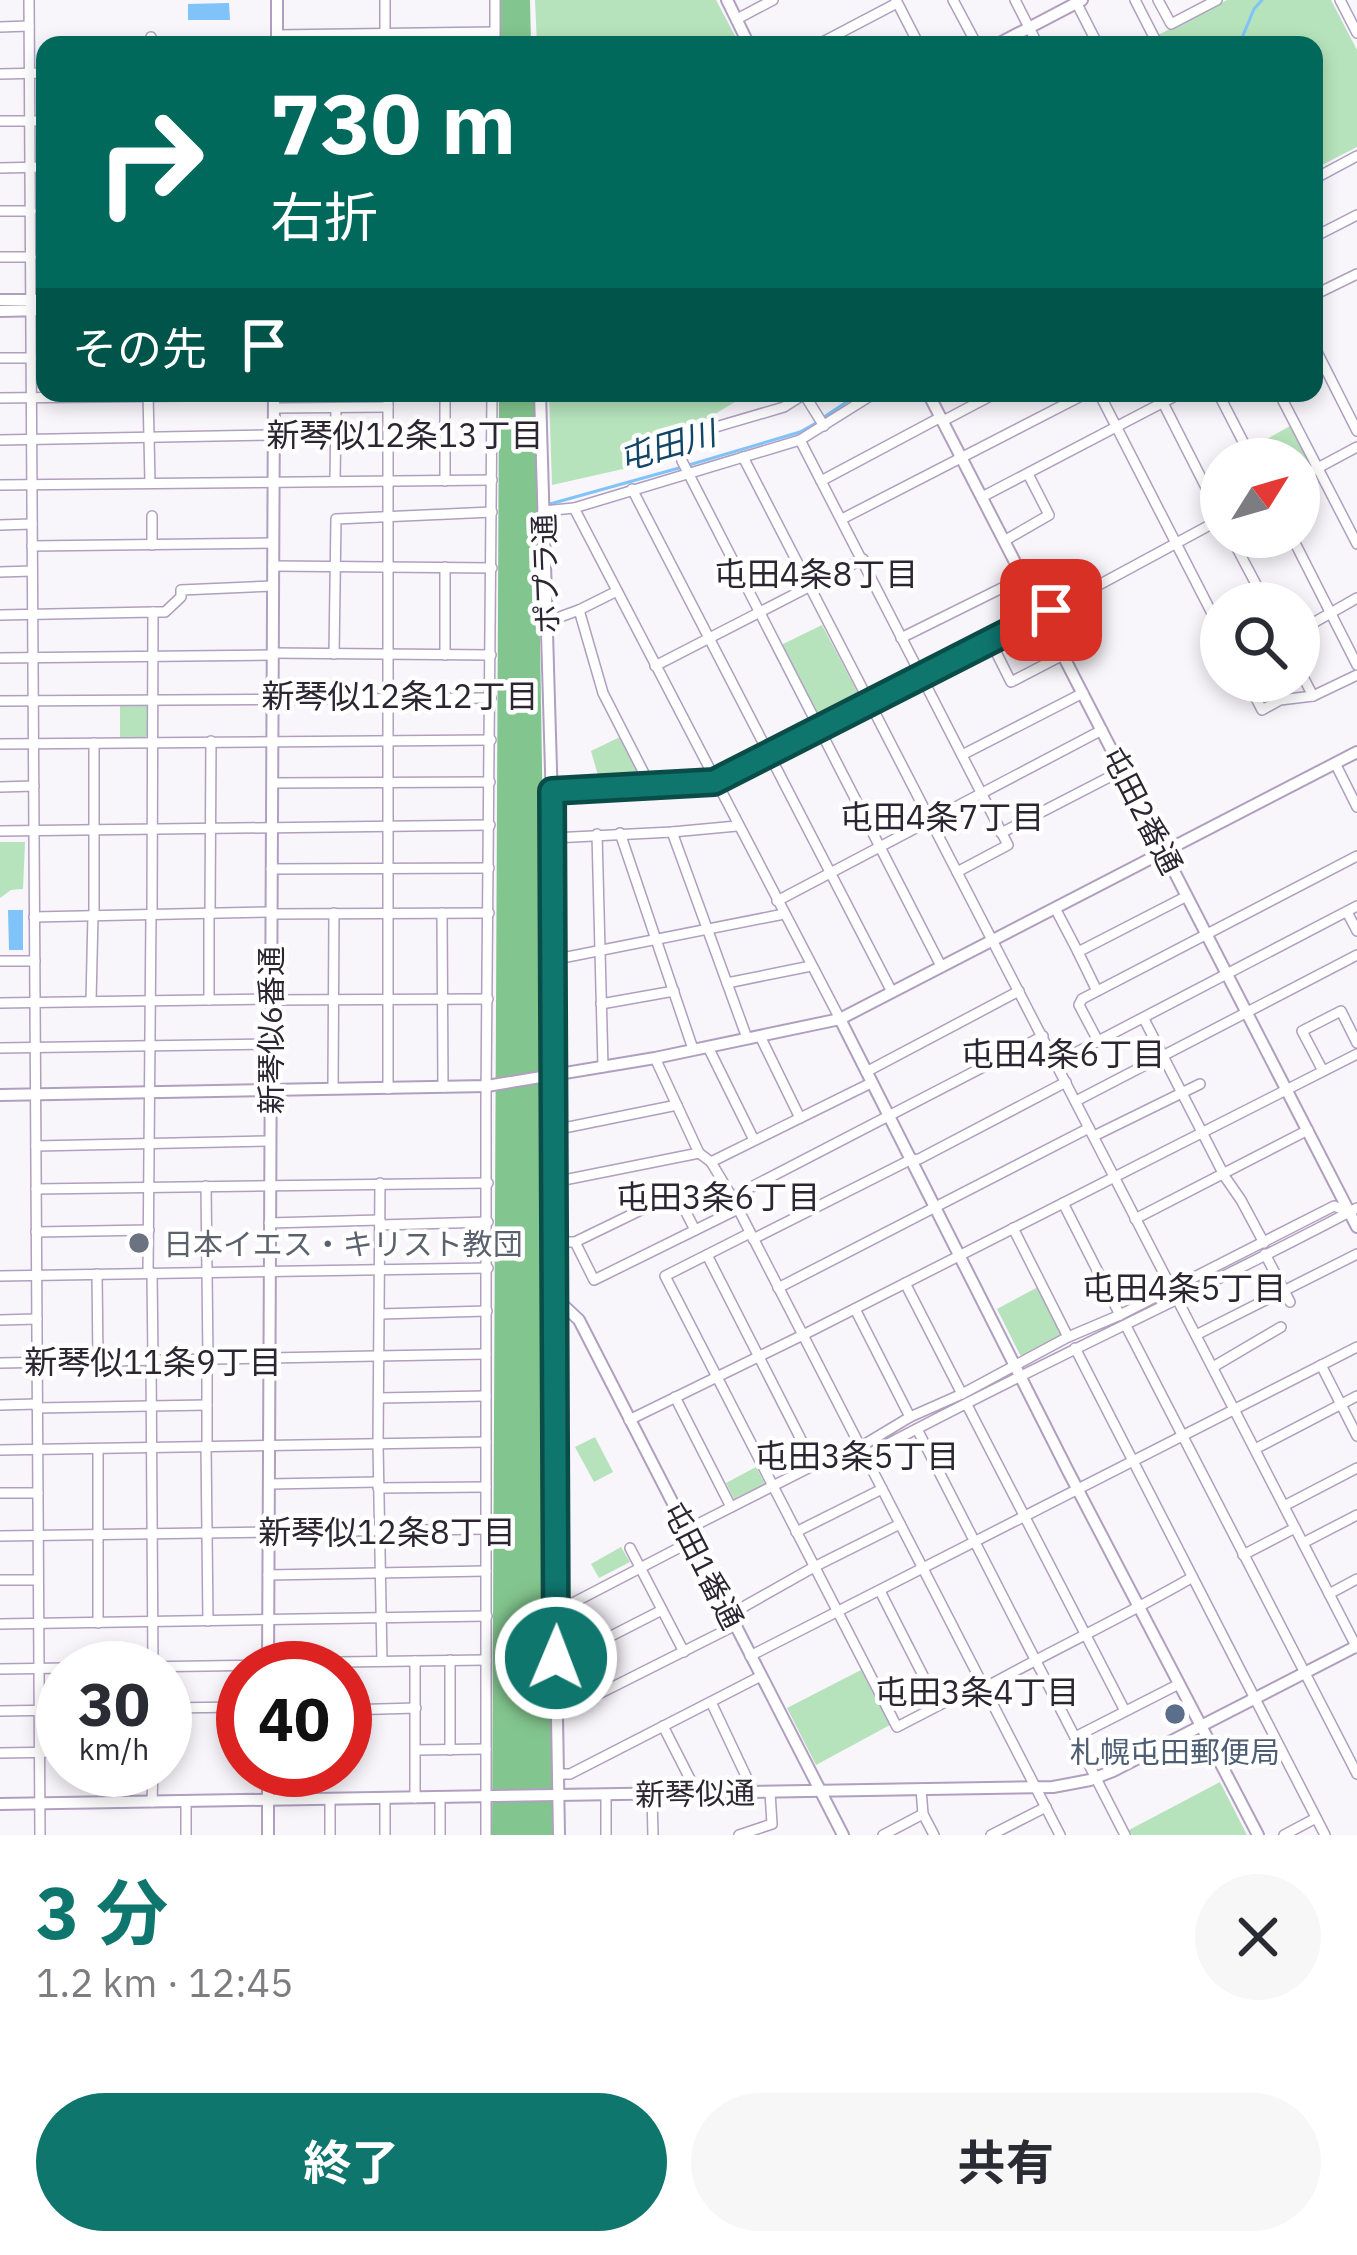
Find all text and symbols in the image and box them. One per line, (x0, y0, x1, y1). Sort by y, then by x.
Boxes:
text: 730 m (270, 68, 516, 177)
icon: right (72, 84, 228, 240)
text: 右折 (270, 182, 378, 252)
icon: arrive (231, 312, 297, 378)
text: その先 (72, 319, 207, 377)
water label: 屯田川 (613, 410, 723, 479)
district label: 新琴似12条13丁目 (266, 413, 544, 456)
north arrow (1200, 438, 1320, 558)
map controls (1200, 438, 1320, 702)
street label: ポプラ通 (523, 513, 567, 635)
district label: 屯田4条8丁目 (714, 552, 918, 595)
pin (1000, 559, 1102, 661)
icon: arrive (1018, 577, 1084, 643)
button: search (1200, 582, 1320, 702)
district label: 新琴似12条12丁目 (261, 674, 539, 717)
street label: 屯田2番通 (1094, 740, 1192, 880)
district label: 屯田4条7丁目 (840, 795, 1044, 838)
street label: 新琴似6番通 (251, 946, 290, 1114)
district label: 屯田4条6丁目 (961, 1032, 1165, 1075)
district label: 屯田3条6丁目 (616, 1175, 820, 1218)
place label: 日本イエス・キリスト教団 (163, 1224, 523, 1263)
marker: 日本イエス・キリスト教団 (126, 1230, 152, 1256)
district label: 屯田4条5丁目 (1082, 1266, 1286, 1309)
district label: 新琴似11条9丁目 (24, 1340, 282, 1383)
district label: 屯田3条5丁目 (755, 1434, 959, 1477)
street label: 屯田1番通 (655, 1495, 753, 1635)
district label: 新琴似12条8丁目 (258, 1510, 516, 1553)
position arrow (493, 1595, 619, 1721)
speed limit sign: 40 (216, 1641, 372, 1797)
text: 30 (78, 1664, 150, 1743)
district label: 屯田3条4丁目 (875, 1670, 1079, 1713)
marker: 札幌屯田郵便局 (1162, 1701, 1188, 1727)
text: km/h (79, 1729, 149, 1768)
place label: 札幌屯田郵便局 (1070, 1732, 1280, 1771)
street label: 新琴似通 (635, 1772, 755, 1814)
text: 3 分 (36, 1865, 168, 1959)
button: close (1195, 1874, 1321, 2000)
text: 1.2 km · 12:45 (36, 1957, 293, 2008)
button: 終了 (36, 2093, 667, 2231)
button: 共有 (691, 2093, 1321, 2231)

